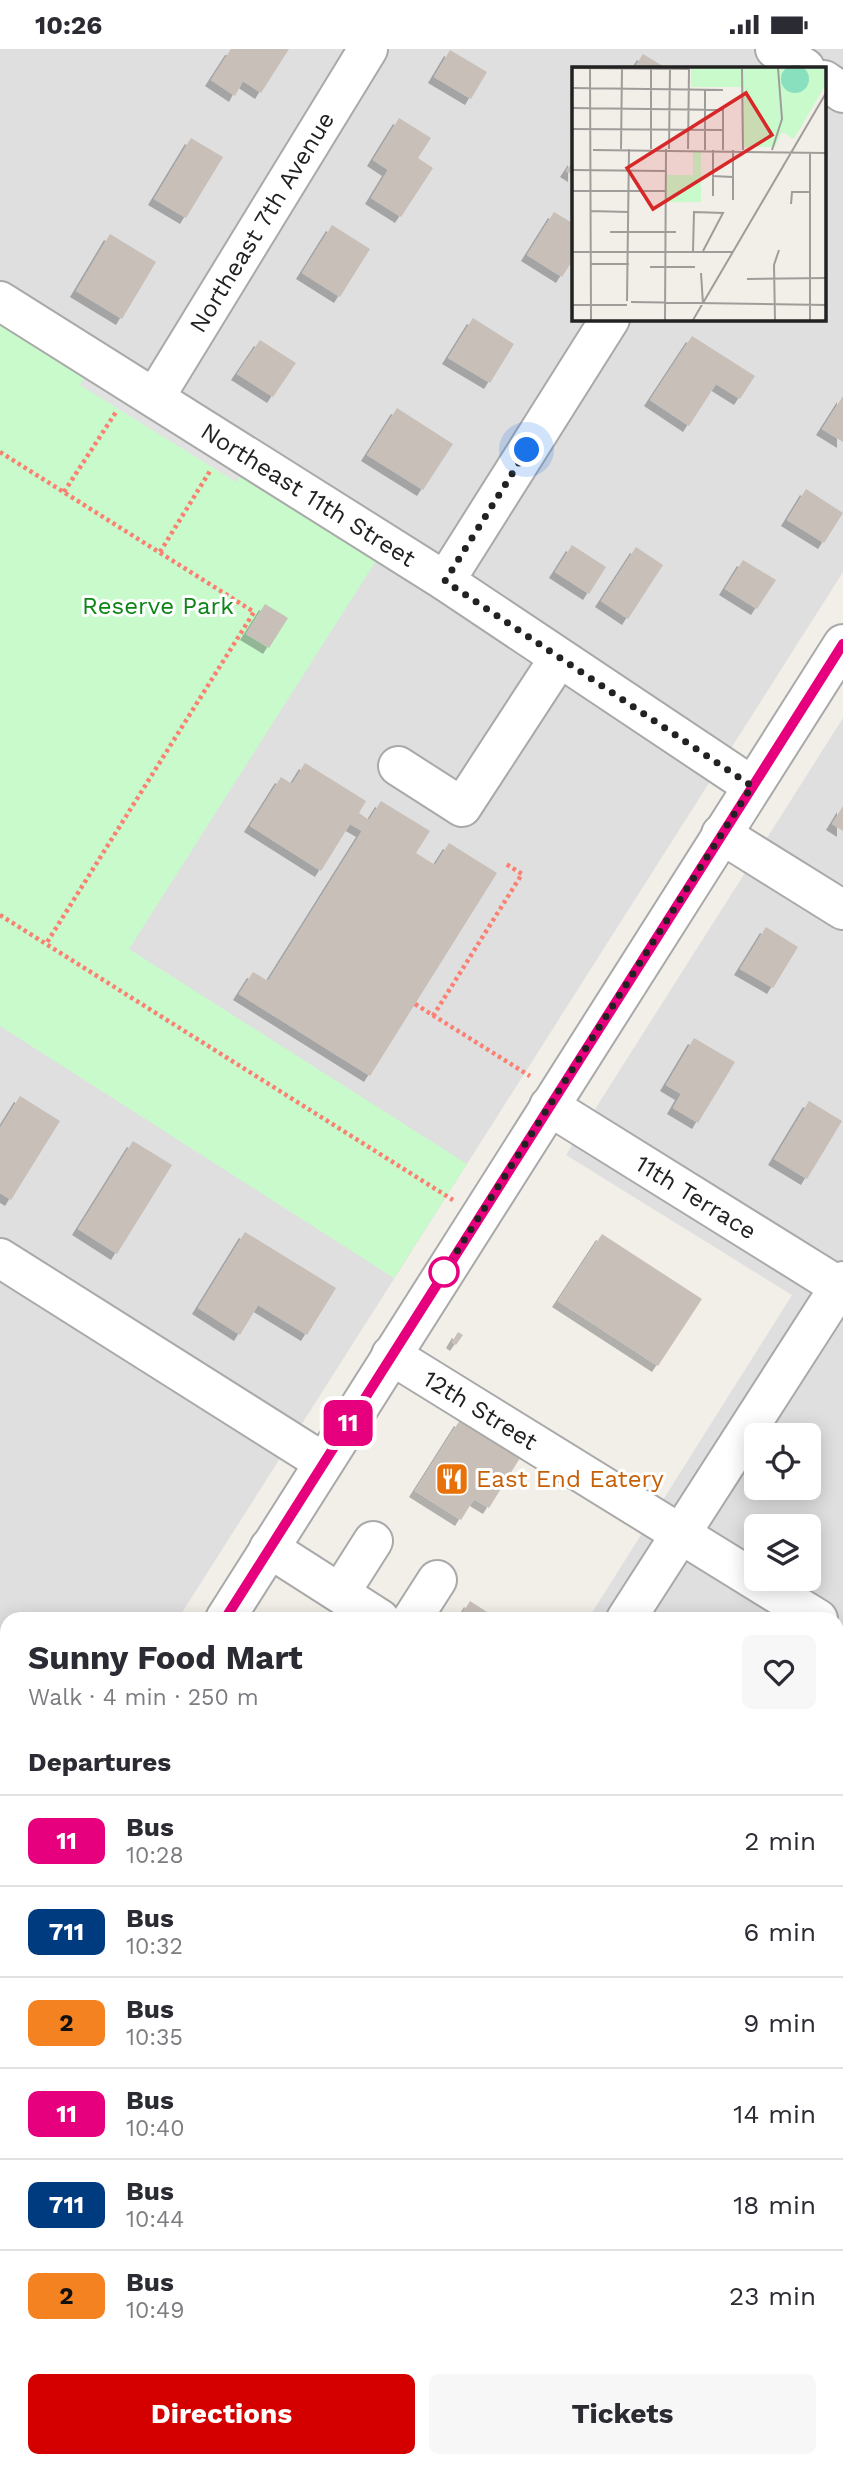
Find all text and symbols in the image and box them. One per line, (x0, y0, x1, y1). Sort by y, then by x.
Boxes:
text: 10:26 (35, 10, 102, 40)
inset map (572, 67, 826, 320)
street label: Northeast 7th Avenue (184, 107, 340, 338)
street label: Northeast 11th Street (196, 417, 420, 573)
your location (509, 432, 544, 467)
park label: Reserve Park (82, 592, 234, 620)
street label: 11th Terrace (630, 1149, 761, 1246)
unlabelled marker (429, 1257, 459, 1287)
street label: 12th Street (418, 1364, 542, 1456)
line badge: 11 (316, 1400, 380, 1446)
text: 11 (338, 1409, 358, 1437)
map controls (744, 1423, 821, 1591)
button: locate (744, 1423, 821, 1500)
restaurant icon: East End Eatery (433, 1460, 471, 1498)
place label: East End Eatery (476, 1465, 664, 1493)
button: layers (744, 1514, 821, 1591)
button: heart (742, 1635, 816, 1709)
text: Sunny Food Mart (28, 1638, 303, 1677)
text: Walk · 4 min · 250 m (28, 1684, 259, 1711)
text: Departures (28, 1747, 171, 1777)
text: Bus (126, 1812, 174, 1842)
text: 2 min (744, 1826, 816, 1856)
text: 11 (56, 1827, 77, 1855)
text: 10:28 (126, 1842, 184, 1869)
text: Bus (126, 1903, 174, 1933)
text: 6 min (744, 1917, 816, 1947)
text: 711 (49, 1918, 84, 1946)
text: 10:32 (126, 1933, 183, 1960)
text: Bus (126, 1994, 174, 2024)
text: 9 min (743, 2008, 816, 2038)
text: 2 (59, 2009, 74, 2037)
text: 10:35 (126, 2024, 183, 2051)
text: Bus (126, 2085, 174, 2115)
text: 14 min (733, 2099, 816, 2129)
text: 11 (56, 2100, 77, 2128)
text: 10:40 (126, 2115, 184, 2142)
text: Bus (126, 2176, 174, 2206)
text: 18 min (733, 2190, 816, 2220)
text: 711 (49, 2191, 84, 2219)
text: 10:44 (126, 2206, 184, 2233)
text: Bus (126, 2267, 174, 2297)
text: 23 min (729, 2281, 816, 2311)
text: 2 (59, 2282, 74, 2310)
text: 10:49 (126, 2297, 184, 2324)
button: Directions (28, 2374, 415, 2454)
button: Tickets (429, 2374, 816, 2454)

